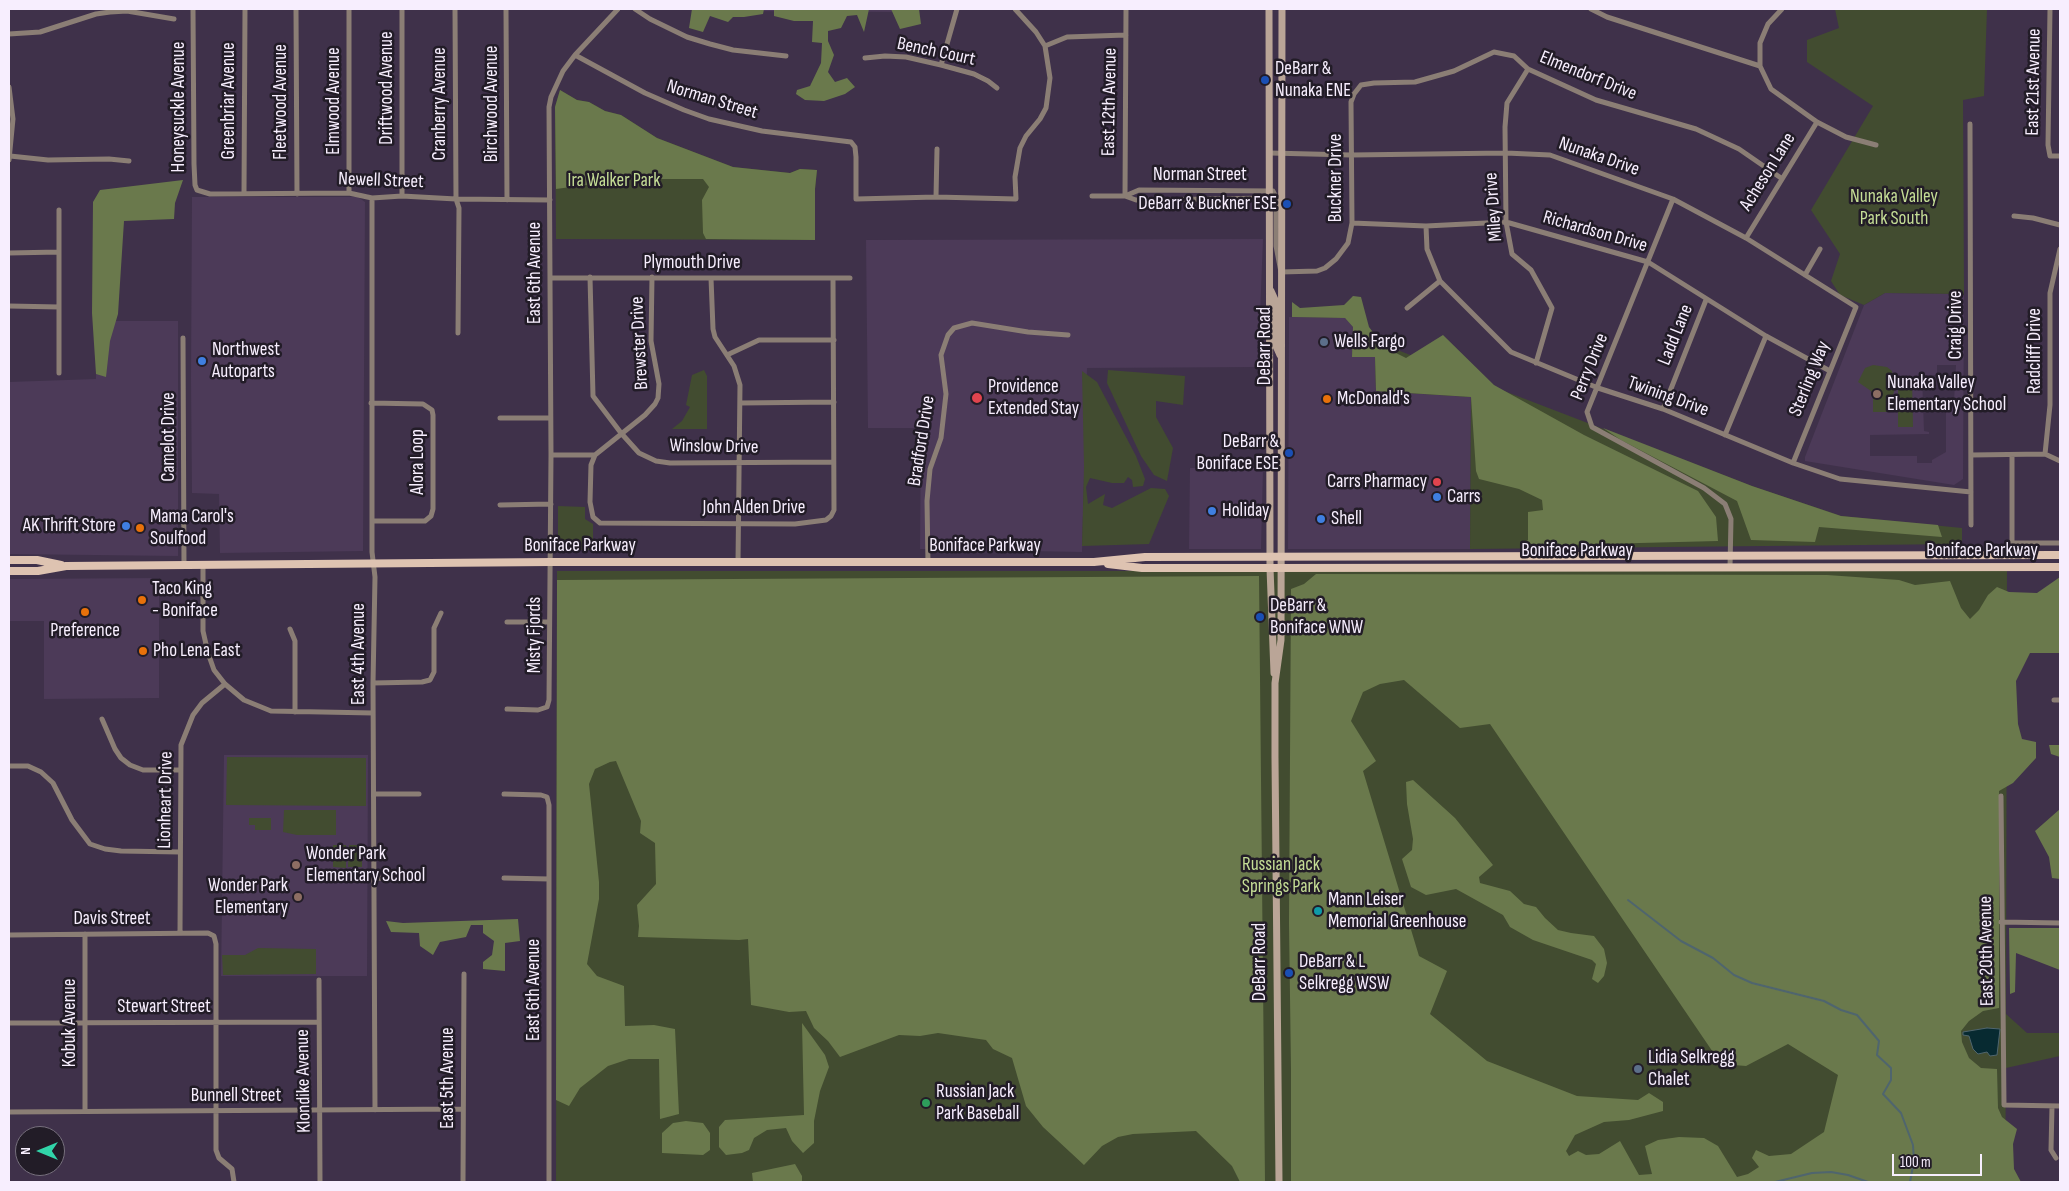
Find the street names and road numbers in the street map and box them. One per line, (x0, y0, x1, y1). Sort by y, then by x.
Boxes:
street label: East 21st Avenue (2022, 28, 2046, 136)
street label: Driftwood Avenue (376, 31, 398, 145)
street label: Bench Court (895, 33, 977, 71)
street label: Honeysuckle Avenue (168, 42, 190, 172)
street label: Greenbriar Avenue (218, 42, 240, 160)
street label: Fleetwood Avenue (270, 44, 292, 160)
street label: Birchwood Avenue (481, 46, 503, 162)
street label: Elmendorf Drive (1536, 46, 1640, 106)
street label: Elmwood Avenue (323, 47, 345, 155)
street label: Cranberry Avenue (429, 47, 451, 161)
street label: East 12th Avenue (1098, 48, 1122, 156)
street label: Norman Street (664, 75, 760, 125)
street label: Acheson Lane (1735, 129, 1801, 215)
street label: Nunaka Drive (1556, 133, 1642, 181)
street label: Buckner Drive (1325, 134, 1347, 222)
street label: Norman Street (1153, 164, 1247, 186)
street label: Newell Street (338, 168, 424, 194)
street label: Miley Drive (1480, 172, 1508, 242)
street label: Richardson Drive (1540, 206, 1650, 258)
street label: East 6th Avenue (524, 222, 546, 324)
street label: Plymouth Drive (643, 252, 741, 274)
street label: Craig Drive (1945, 291, 1967, 359)
street label: Brewster Drive (626, 296, 654, 390)
street label: Ladd Lane (1654, 301, 1698, 369)
street label: DeBarr Road (1254, 307, 1276, 385)
street label: Radcliff Drive (2024, 308, 2046, 394)
street label: Perry Drive (1566, 330, 1614, 404)
street label: Sterling Way (1785, 338, 1835, 420)
street label: Twining Drive (1624, 372, 1712, 422)
street label: Camelot Drive (158, 392, 180, 482)
street label: Bradford Drive (904, 394, 940, 488)
street label: Alora Loop (407, 429, 429, 495)
street label: Winslow Drive (669, 435, 759, 459)
street label: John Alden Drive (703, 497, 805, 519)
street label: Boniface Parkway (524, 535, 636, 557)
street label: Boniface Parkway (929, 535, 1041, 557)
street label: Boniface Parkway (1521, 540, 1633, 562)
street label: Boniface Parkway (1926, 540, 2038, 562)
street label: Misty Fjords (524, 597, 546, 673)
street label: East 4th Avenue (348, 603, 370, 705)
street label: Lionheart Drive (154, 751, 178, 849)
street label: East 20th Avenue (1975, 896, 1999, 1006)
street label: Davis Street (73, 908, 151, 930)
street label: DeBarr Road (1249, 923, 1271, 1001)
street label: East 6th Avenue (523, 939, 545, 1041)
street label: Kobuk Avenue (59, 979, 81, 1067)
street label: Stewart Street (117, 996, 211, 1018)
street label: East 5th Avenue (437, 1027, 459, 1129)
street label: Klondike Avenue (292, 1029, 316, 1133)
street label: Bunnell Street (191, 1085, 281, 1107)

